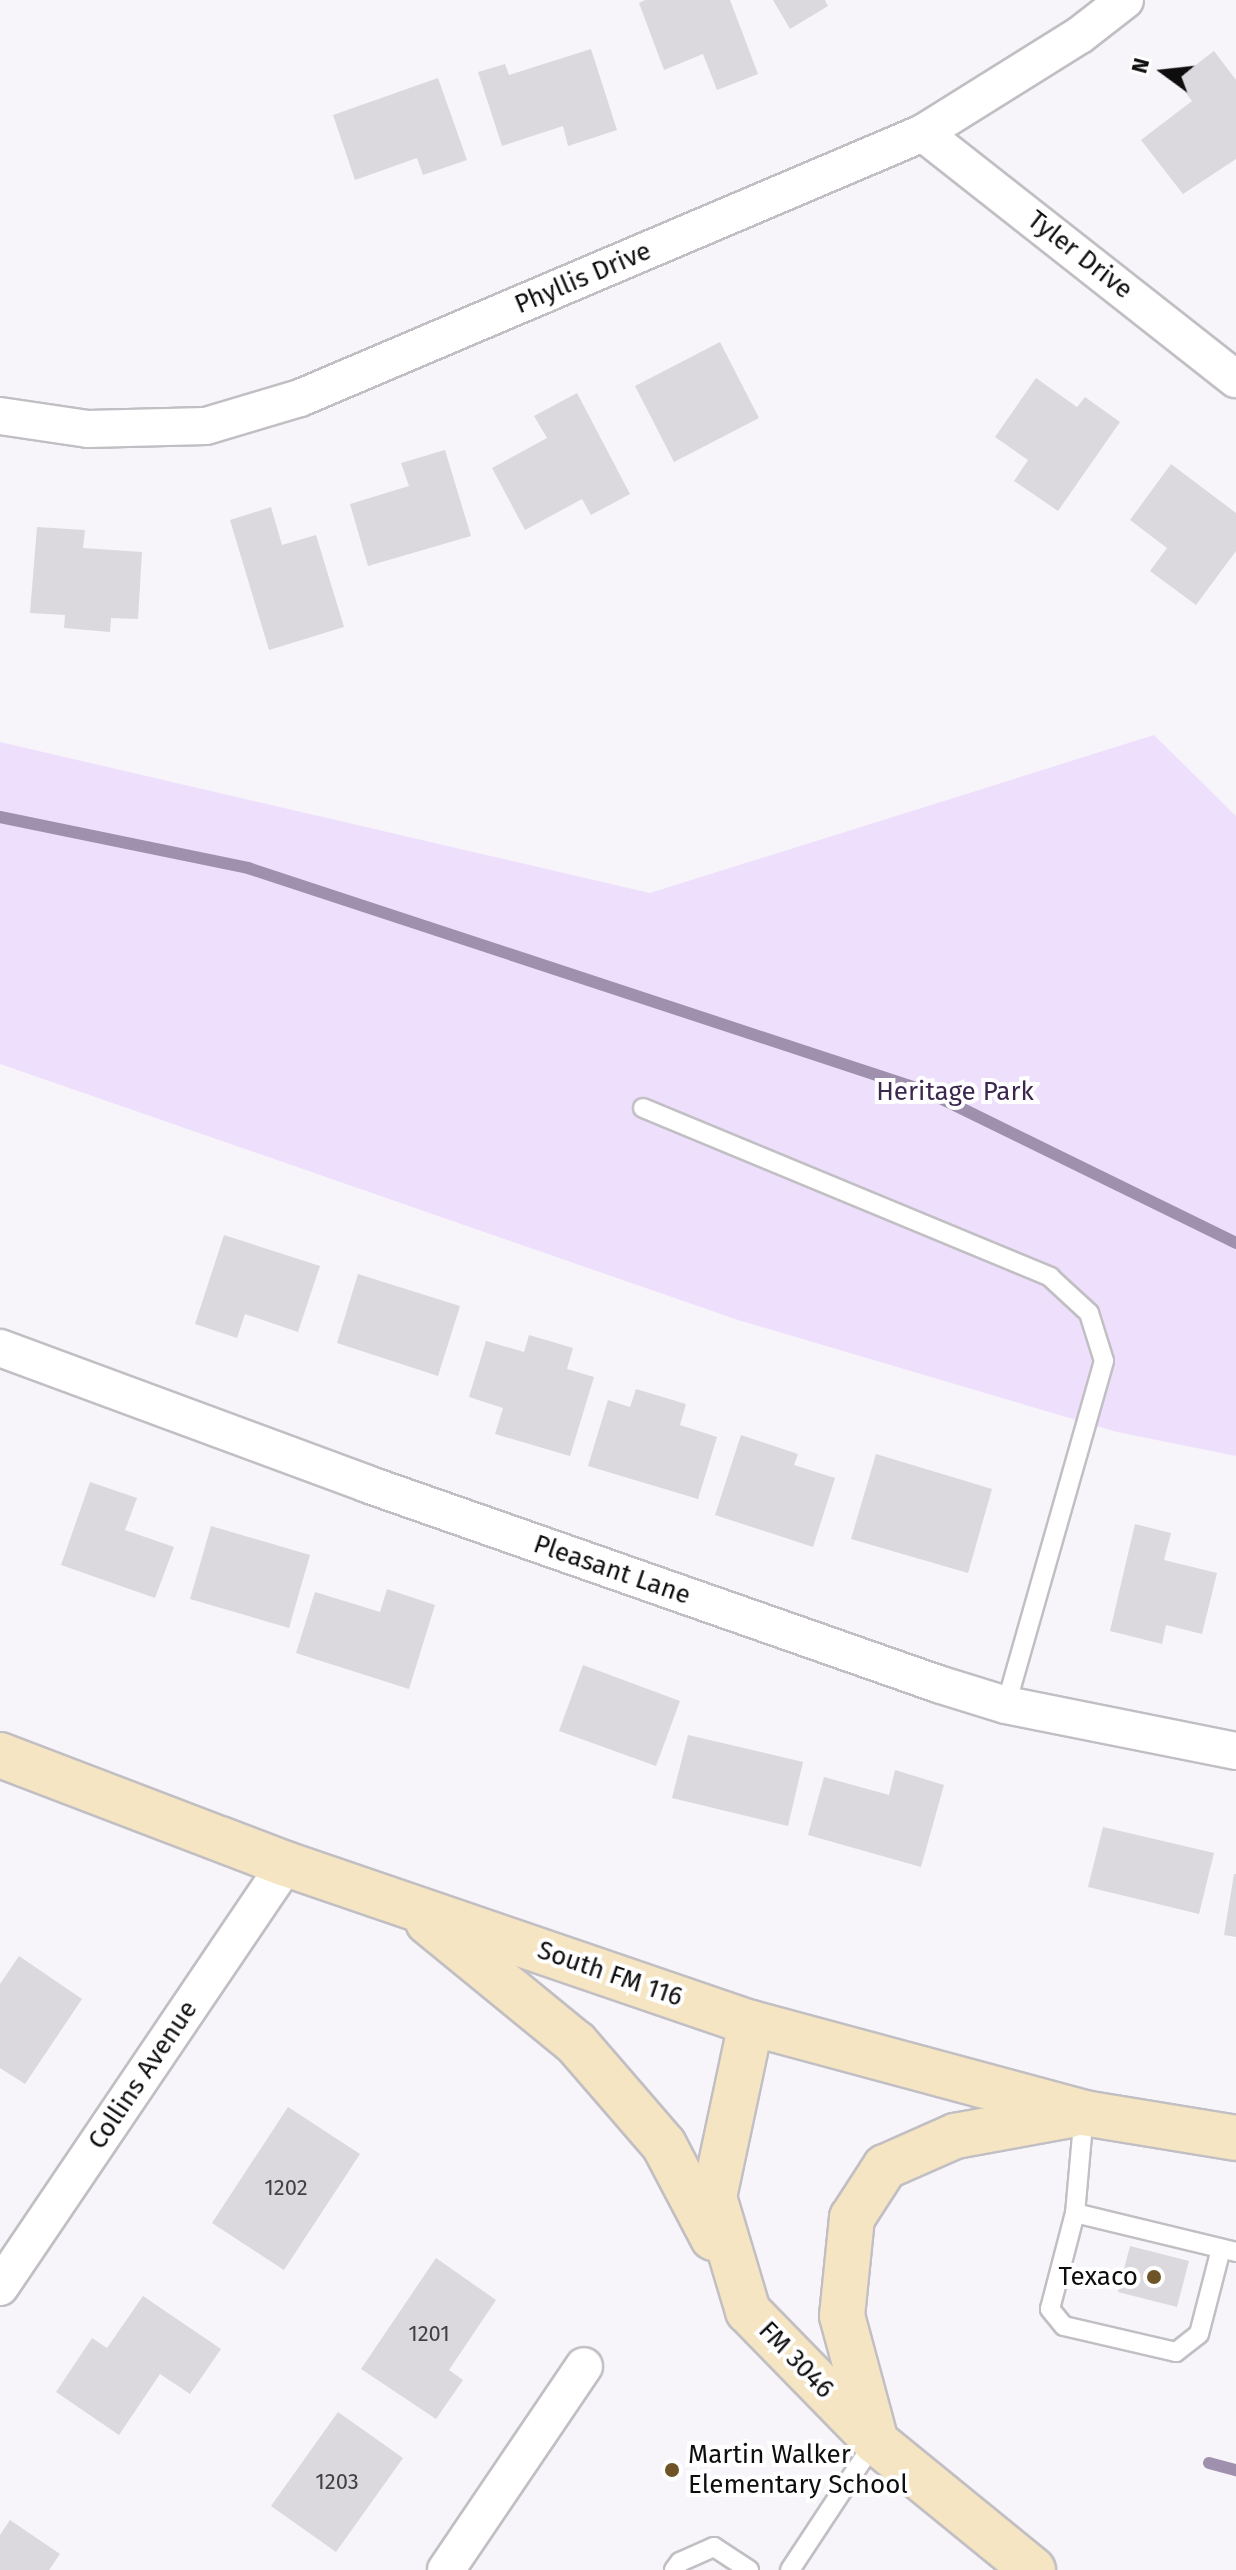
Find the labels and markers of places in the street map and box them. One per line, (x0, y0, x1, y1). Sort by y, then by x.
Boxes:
place label: Texaco (1059, 2261, 1138, 2293)
marker: Texaco (1145, 2268, 1163, 2286)
place label: Martin Walker Elementary School (688, 2439, 908, 2500)
marker: Martin Walker Elementary School (663, 2461, 681, 2479)

